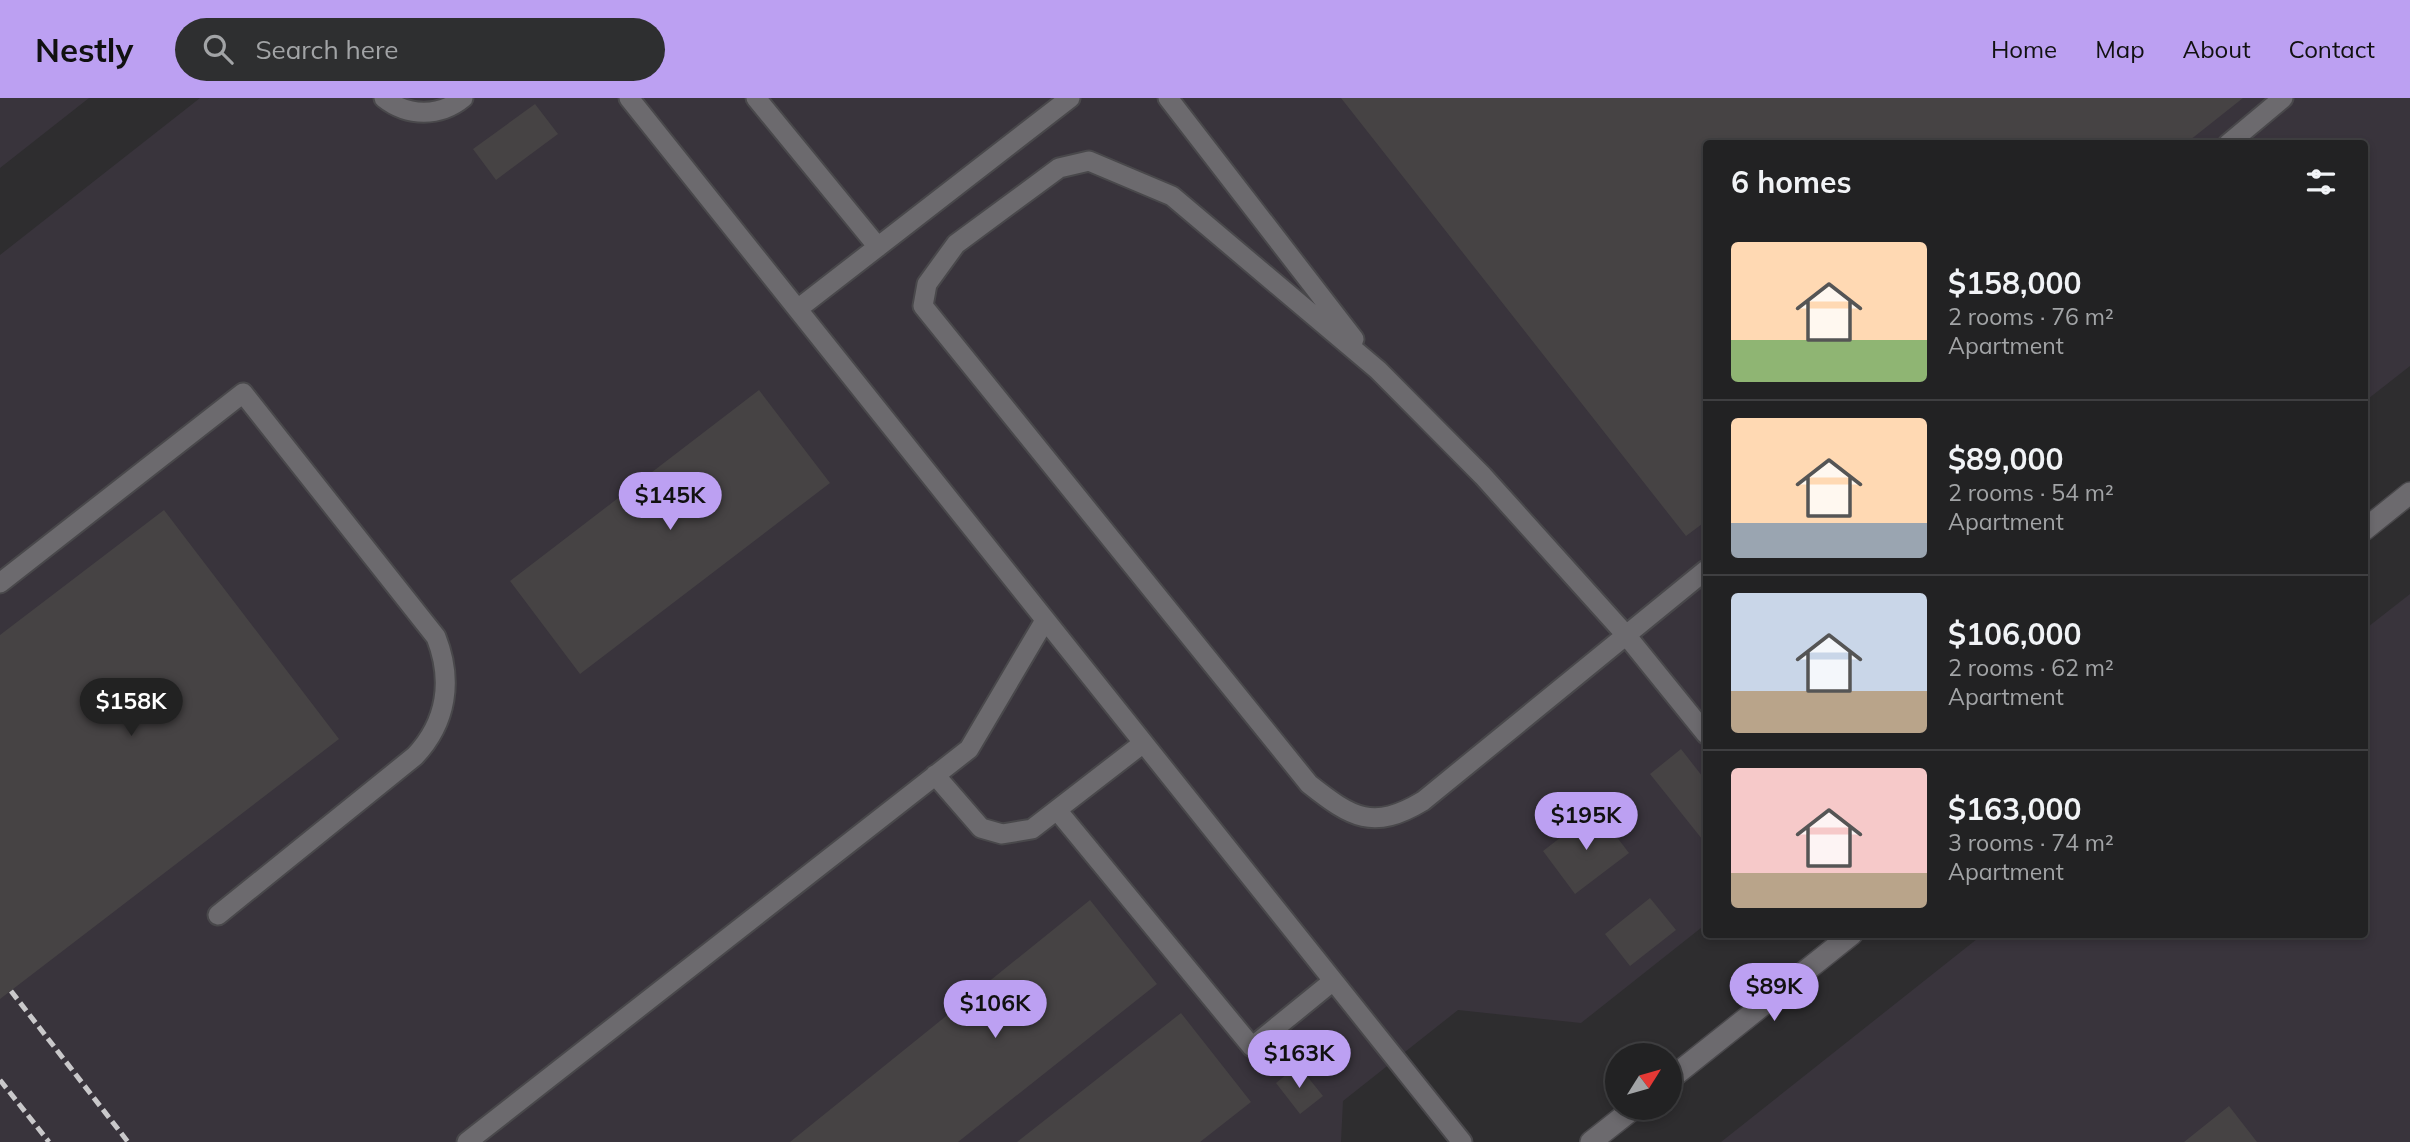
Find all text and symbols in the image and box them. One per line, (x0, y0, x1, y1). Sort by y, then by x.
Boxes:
search box (175, 18, 665, 81)
text: Nestly (35, 29, 133, 70)
icon: search (199, 30, 237, 68)
text: Search here (255, 33, 398, 66)
text: Home (1991, 34, 2057, 64)
text: Map (2095, 34, 2145, 64)
text: About (2183, 34, 2251, 64)
text: Contact (2289, 34, 2375, 64)
text: 6 homes (1731, 163, 1852, 201)
icon: filters (2302, 163, 2340, 201)
text: $158,000 (1948, 264, 2081, 302)
icon: home (1787, 270, 1871, 354)
text: 2 rooms · 76 m² (1948, 302, 2114, 331)
text: Apartment (1948, 331, 2064, 360)
text: $89,000 (1948, 440, 2063, 478)
icon: home (1787, 446, 1871, 530)
pin: $145K (621, 472, 719, 532)
text: 2 rooms · 54 m² (1948, 478, 2114, 507)
text: $145K (635, 480, 705, 509)
text: Apartment (1948, 507, 2064, 536)
text: $106,000 (1948, 615, 2081, 653)
icon: home (1787, 621, 1871, 705)
text: 2 rooms · 62 m² (1948, 653, 2114, 682)
pin: $158K (82, 678, 180, 738)
text: Apartment (1948, 682, 2064, 711)
text: $158K (96, 686, 166, 715)
text: $163,000 (1948, 790, 2081, 828)
pin: $195K (1537, 792, 1635, 852)
icon: home (1787, 796, 1871, 880)
text: $195K (1551, 800, 1621, 829)
text: 3 rooms · 74 m² (1948, 828, 2114, 857)
text: Apartment (1948, 857, 2064, 886)
pin: $89K (1733, 964, 1815, 1023)
text: $89K (1746, 971, 1802, 1000)
pin: $106K (946, 981, 1044, 1040)
text: $106K (960, 988, 1030, 1017)
pin: $163K (1250, 1030, 1348, 1090)
text: $163K (1264, 1038, 1334, 1067)
north arrow (1605, 1043, 1682, 1120)
map controls (1605, 1043, 1682, 1120)

